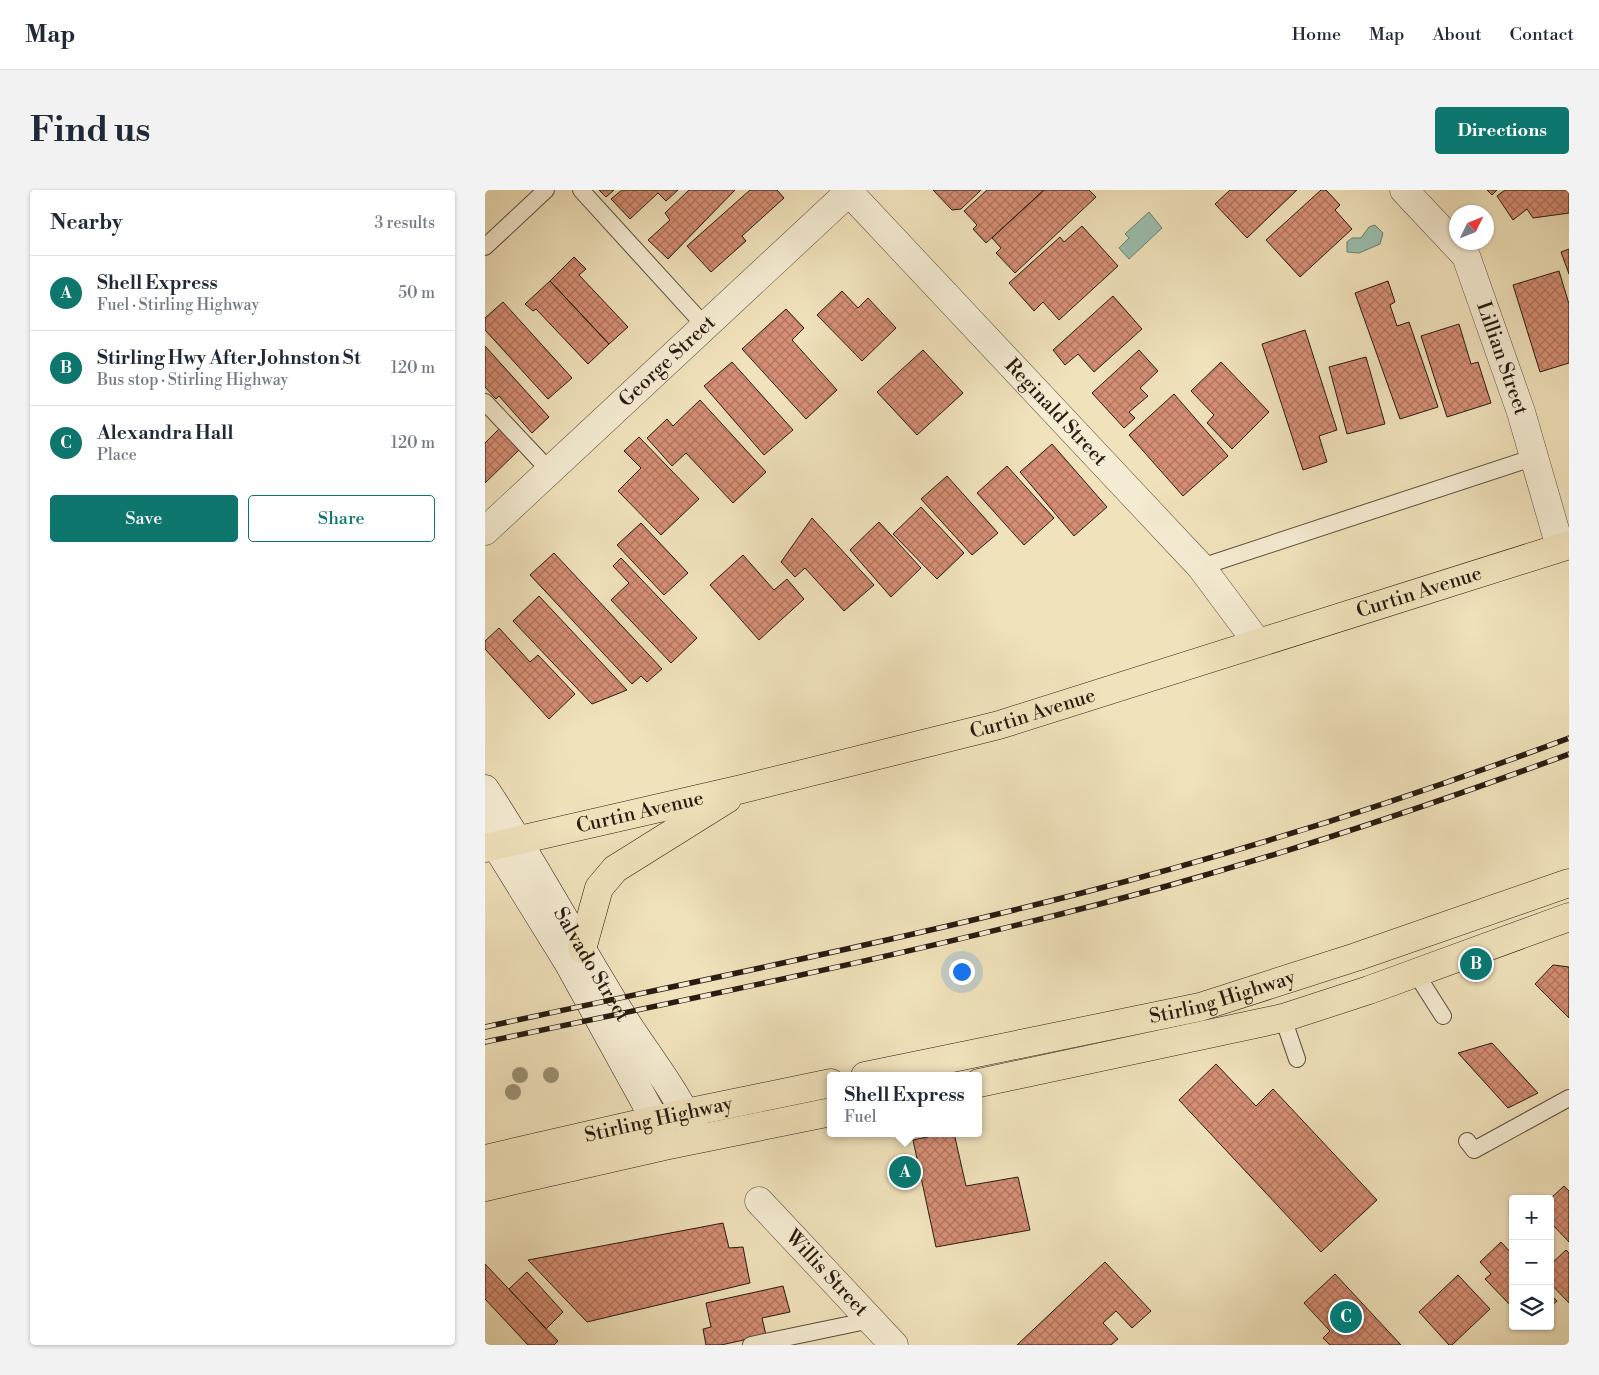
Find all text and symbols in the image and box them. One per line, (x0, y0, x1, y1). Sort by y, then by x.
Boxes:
text: Map (25, 20, 75, 50)
text: Home (1292, 23, 1341, 46)
text: Map (1369, 23, 1405, 46)
text: About (1433, 23, 1482, 46)
text: Contact (1510, 23, 1574, 46)
button: Directions (1435, 107, 1569, 154)
text: Find us (30, 109, 150, 152)
north arrow (1449, 205, 1494, 250)
text: Nearby (50, 210, 123, 236)
text: 3 results (374, 213, 435, 233)
text: Shell Express (97, 271, 218, 295)
text: A (60, 283, 72, 303)
text: 50 m (398, 283, 435, 303)
text: Fuel · Stirling Highway (97, 295, 259, 315)
street label: Lillian Street (1471, 298, 1534, 418)
street label: George Street (614, 310, 721, 412)
text: Stirling Hwy After Johnston St (97, 346, 361, 370)
street label: Reginald Street (999, 353, 1112, 471)
text: B (60, 358, 72, 378)
text: 120 m (391, 358, 435, 378)
text: Bus stop · Stirling Highway (97, 370, 288, 390)
text: Alexandra Hall (97, 421, 233, 445)
text: C (60, 433, 72, 453)
text: 120 m (391, 433, 435, 453)
text: Place (97, 445, 137, 465)
button: Save (50, 495, 238, 542)
button: Share (248, 495, 435, 542)
street label: Curtin Avenue (1353, 561, 1485, 624)
street label: Curtin Avenue (967, 683, 1099, 744)
street label: Curtin Avenue (574, 786, 706, 839)
street label: Salvado Street (548, 903, 635, 1026)
pin: B (1460, 945, 1492, 983)
your location (949, 959, 975, 985)
street label: Stirling Highway (1147, 965, 1299, 1030)
popup (827, 1072, 982, 1137)
text: Shell Express (844, 1083, 965, 1107)
street label: Stirling Highway (582, 1091, 735, 1148)
text: Fuel (844, 1107, 877, 1127)
pin: A (889, 1153, 921, 1191)
map controls (1509, 1195, 1554, 1330)
button: + (1509, 1195, 1554, 1240)
street label: Willis Street (779, 1224, 873, 1322)
button: − (1509, 1240, 1554, 1285)
button: layers (1509, 1285, 1554, 1330)
pin: C (1330, 1298, 1362, 1336)

